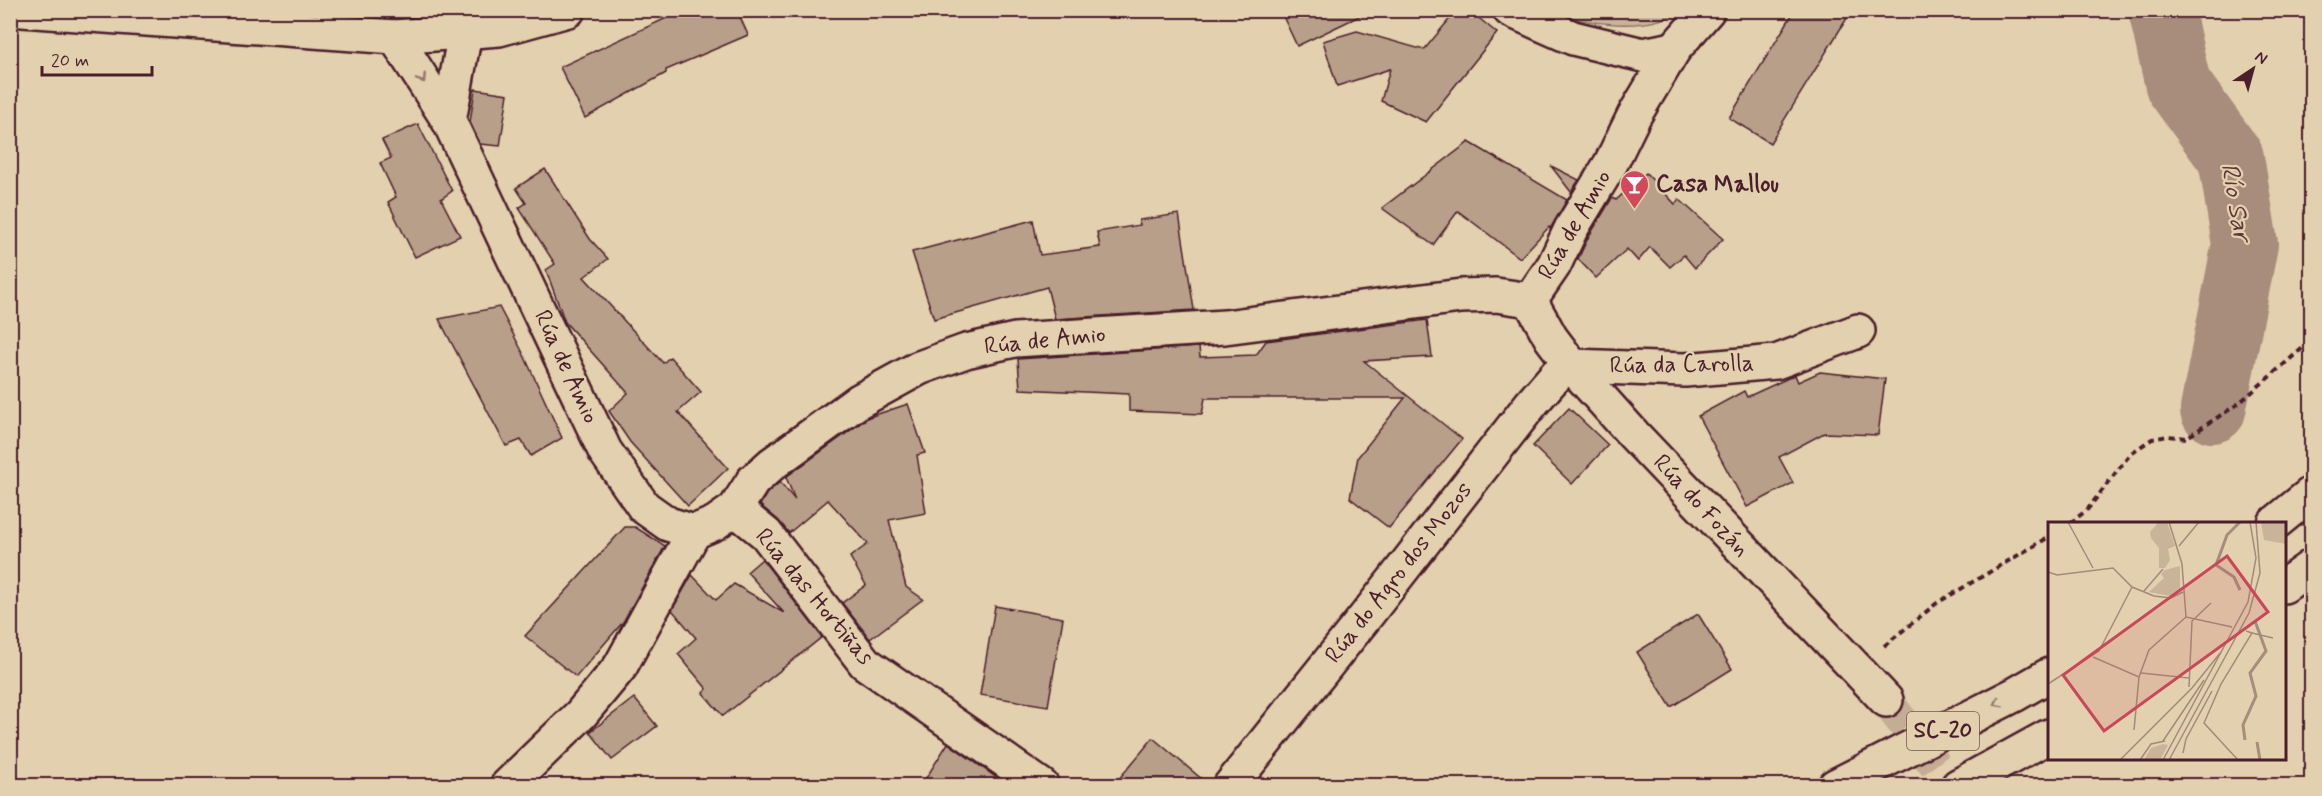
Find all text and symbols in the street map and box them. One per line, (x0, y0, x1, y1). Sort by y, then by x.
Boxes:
scale bar (42, 39, 152, 77)
north arrow (2223, 39, 2283, 99)
text: N (2250, 46, 2271, 70)
text: 20 m (51, 49, 89, 73)
one-way arrow (415, 73, 426, 84)
water label: Río Sar (2211, 160, 2259, 247)
street label: Rúa de Amio (1531, 164, 1619, 286)
bar icon: Casa Mallou (1619, 168, 1651, 210)
place label: Casa Mallou (1656, 169, 1779, 200)
street label: Rúa de Amio (526, 305, 606, 429)
street label: Rúa de Amio (983, 319, 1107, 363)
street label: Rúa da Carolla (1609, 348, 1755, 382)
street label: Rúa do Fozán (1646, 448, 1756, 564)
street label: Rúa do Agro dos Mozos (1318, 476, 1480, 670)
street label: Rúa das Hortiñas (748, 522, 881, 672)
inset map (2048, 522, 2286, 760)
one-way arrow (1993, 696, 2004, 708)
road number: SC-20 (1907, 712, 1979, 750)

